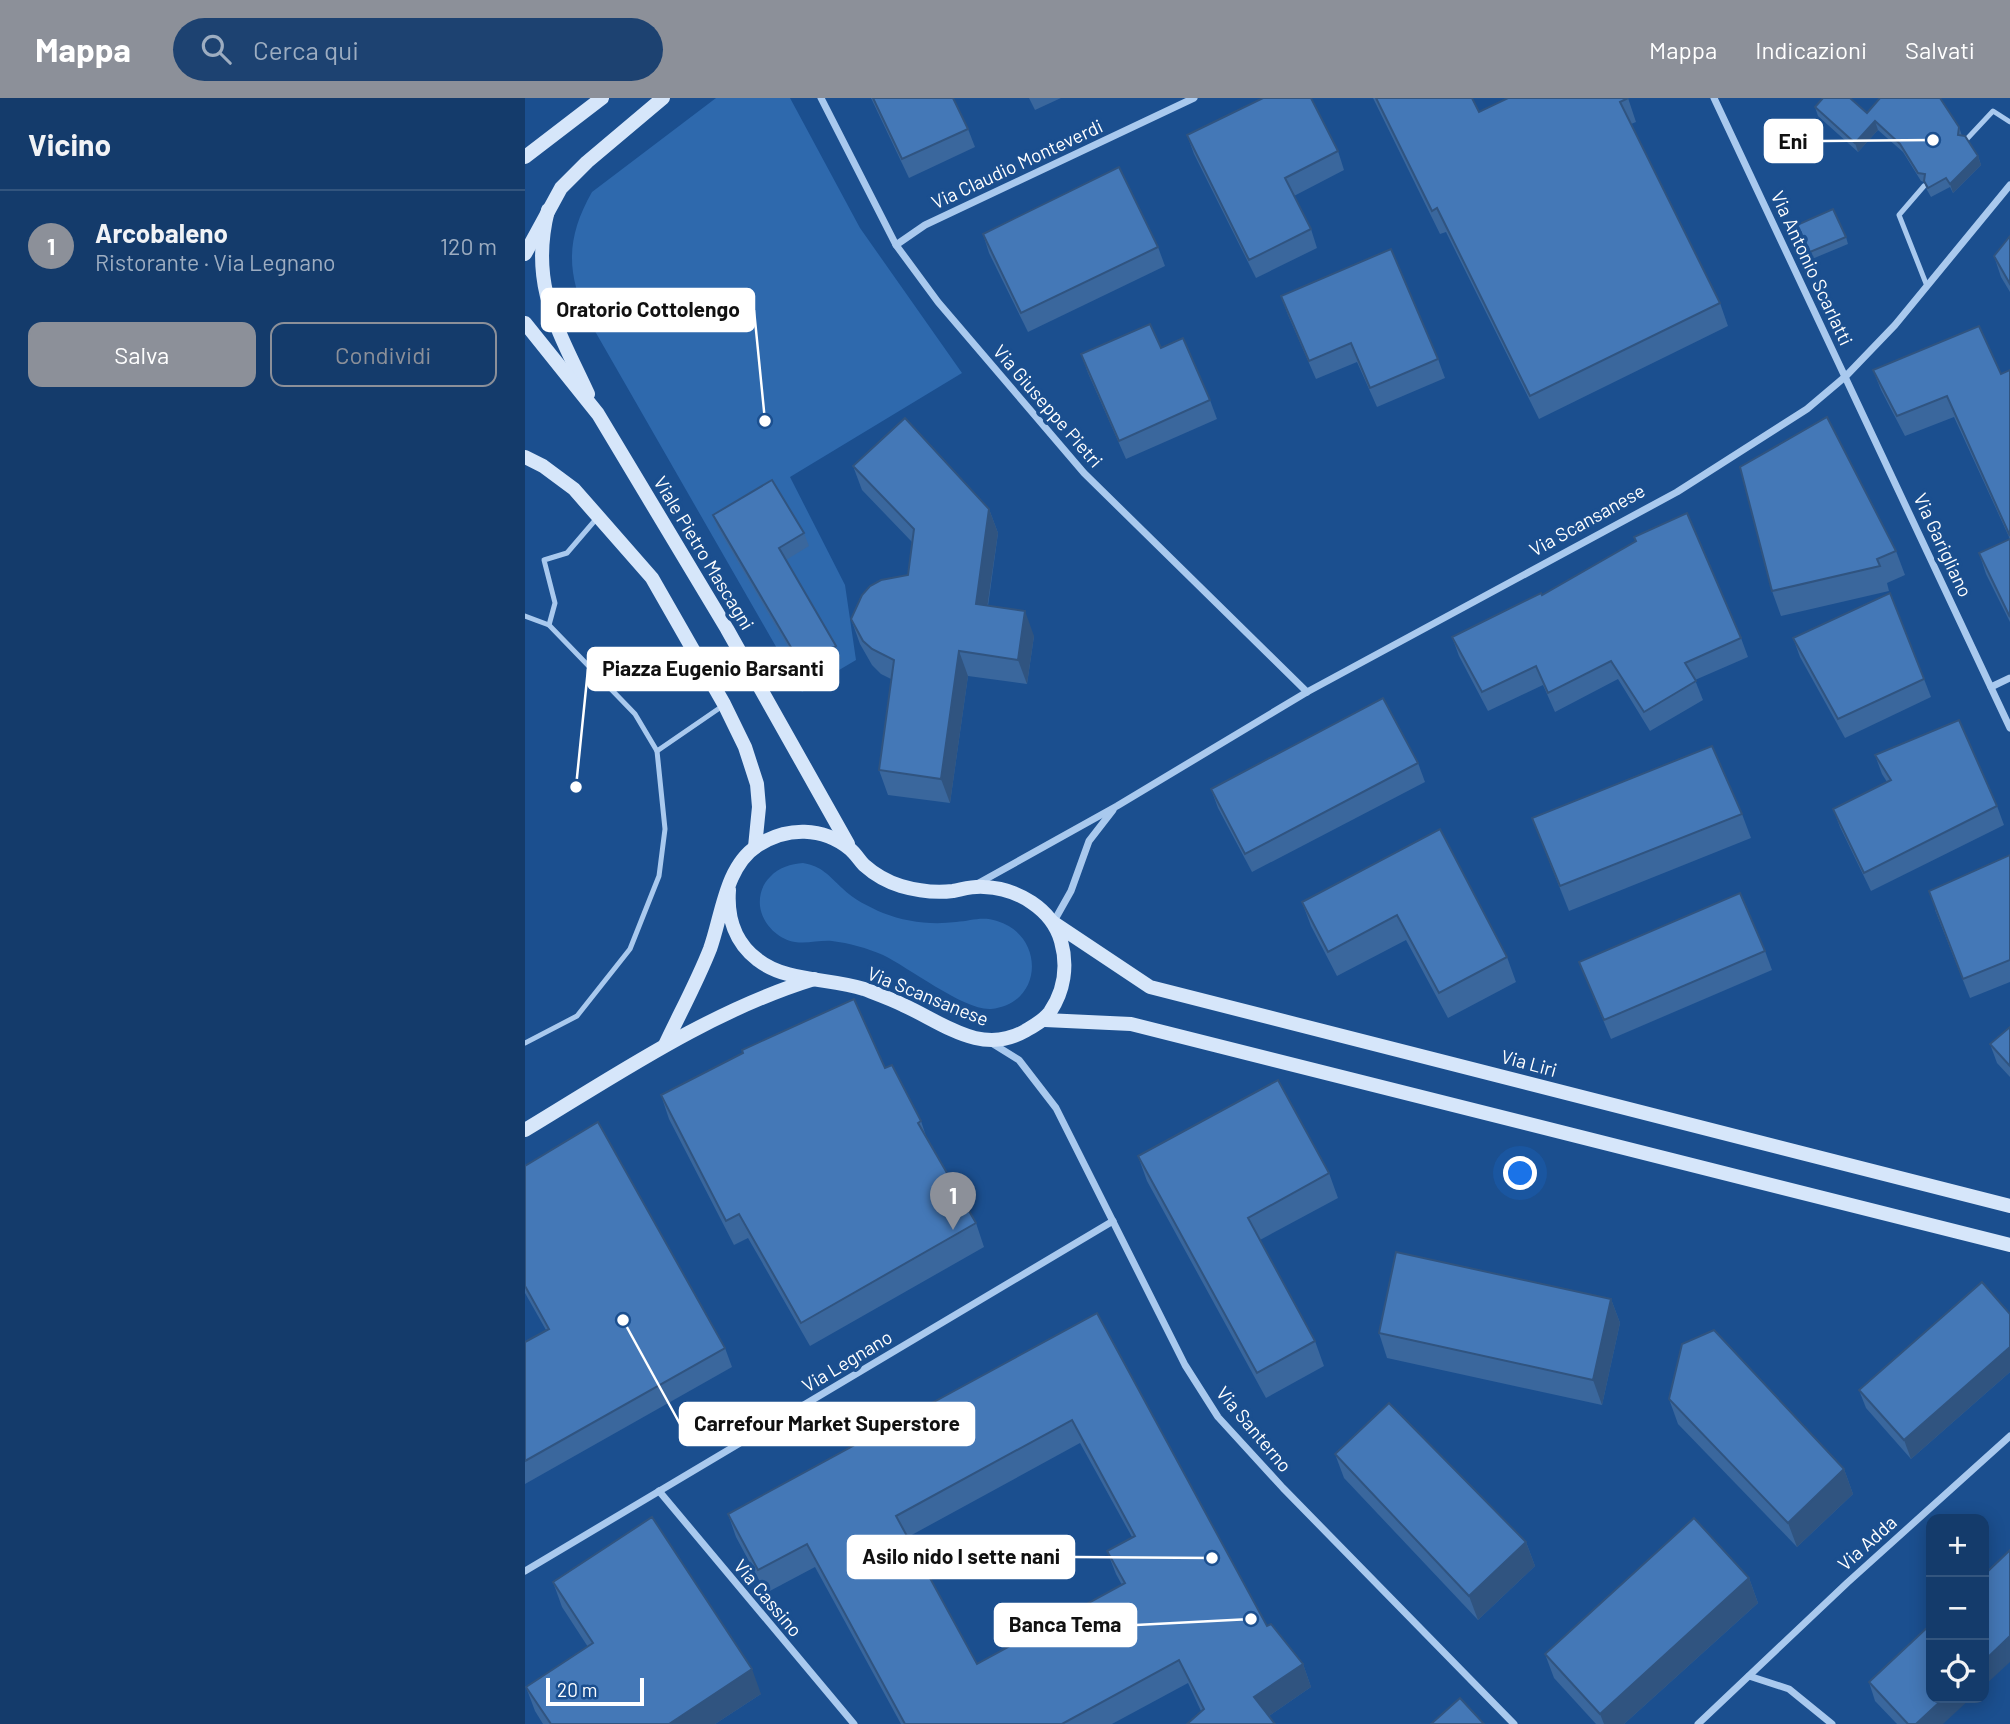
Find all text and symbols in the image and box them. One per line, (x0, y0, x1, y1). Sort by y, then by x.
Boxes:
search box (173, 18, 663, 81)
text: Mappa (35, 29, 131, 69)
icon: search (197, 30, 235, 68)
text: Cerca qui (253, 34, 359, 65)
text: Mappa (1649, 35, 1717, 64)
text: Indicazioni (1755, 35, 1867, 64)
text: Salvati (1905, 35, 1975, 64)
street label: Via Claudio Monteverdi (928, 114, 1106, 213)
callout: Eni (1765, 120, 1822, 162)
text: Vicino (28, 126, 111, 162)
text: Eni (1778, 128, 1808, 153)
street label: Via Antonio Scarlatti (1767, 187, 1858, 349)
text: Arcobaleno (95, 217, 228, 248)
text: 1 (47, 232, 55, 260)
text: 120 m (440, 232, 497, 260)
text: Ristorante · Via Legnano (95, 248, 336, 276)
callout: Oratorio Cottolengo (542, 289, 754, 331)
text: Oratorio Cottolengo (556, 296, 740, 321)
button: Salva (28, 322, 256, 387)
button: Condividi (270, 322, 497, 387)
street label: Via Giuseppe Pietri (989, 340, 1108, 472)
street label: Viale Pietro Mascagni (649, 472, 759, 634)
street label: Via Scansanese (1525, 478, 1649, 561)
street label: Via Garigliano (1909, 489, 1978, 600)
callout: Piazza Eugenio Barsanti (588, 648, 838, 690)
text: Piazza Eugenio Barsanti (602, 655, 824, 680)
street label: Via Scansanese (864, 961, 992, 1030)
street label: Via Liri (1499, 1044, 1560, 1081)
your location (1503, 1156, 1537, 1190)
pin: 1 (930, 1172, 976, 1230)
street label: Via Legnano (798, 1325, 896, 1396)
street label: Via Santerno (1212, 1381, 1297, 1476)
callout: Carrefour Market Superstore (680, 1403, 974, 1445)
text: Carrefour Market Superstore (694, 1410, 960, 1435)
street label: Via Adda (1832, 1510, 1901, 1575)
map controls (1926, 1514, 1989, 1703)
button: + (1926, 1514, 1989, 1577)
callout: Asilo nido I sette nani (848, 1536, 1074, 1578)
text: Asilo nido I sette nani (862, 1543, 1060, 1568)
street label: Via Cassino (729, 1554, 807, 1641)
button: − (1926, 1577, 1989, 1640)
callout: Banca Tema (995, 1604, 1136, 1646)
text: Banca Tema (1009, 1611, 1121, 1636)
button: locate (1926, 1640, 1989, 1703)
scale bar (546, 1675, 644, 1707)
text: 20 m (557, 1678, 597, 1701)

